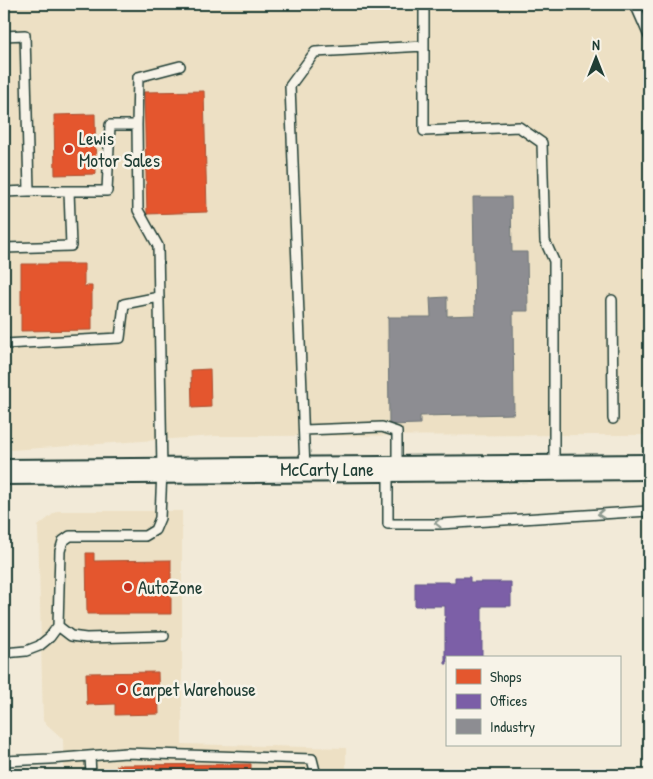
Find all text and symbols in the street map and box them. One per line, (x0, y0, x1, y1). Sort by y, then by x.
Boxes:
north arrow (570, 32, 620, 82)
text: N (592, 35, 600, 54)
place label: Lewis Motor Sales (79, 125, 160, 173)
marker: Lewis Motor Sales (63, 143, 75, 155)
street label: McCarty Lane (280, 456, 374, 482)
one-way arrow (596, 508, 604, 519)
one-way arrow (434, 518, 442, 529)
place label: AutoZone (138, 574, 203, 600)
marker: AutoZone (122, 581, 134, 593)
legend (446, 656, 620, 746)
text: Shops (490, 666, 522, 687)
place label: Carpet Warehouse (132, 676, 256, 702)
marker: Carpet Warehouse (116, 683, 128, 695)
text: Offices (490, 690, 527, 711)
text: Industry (490, 716, 535, 737)

